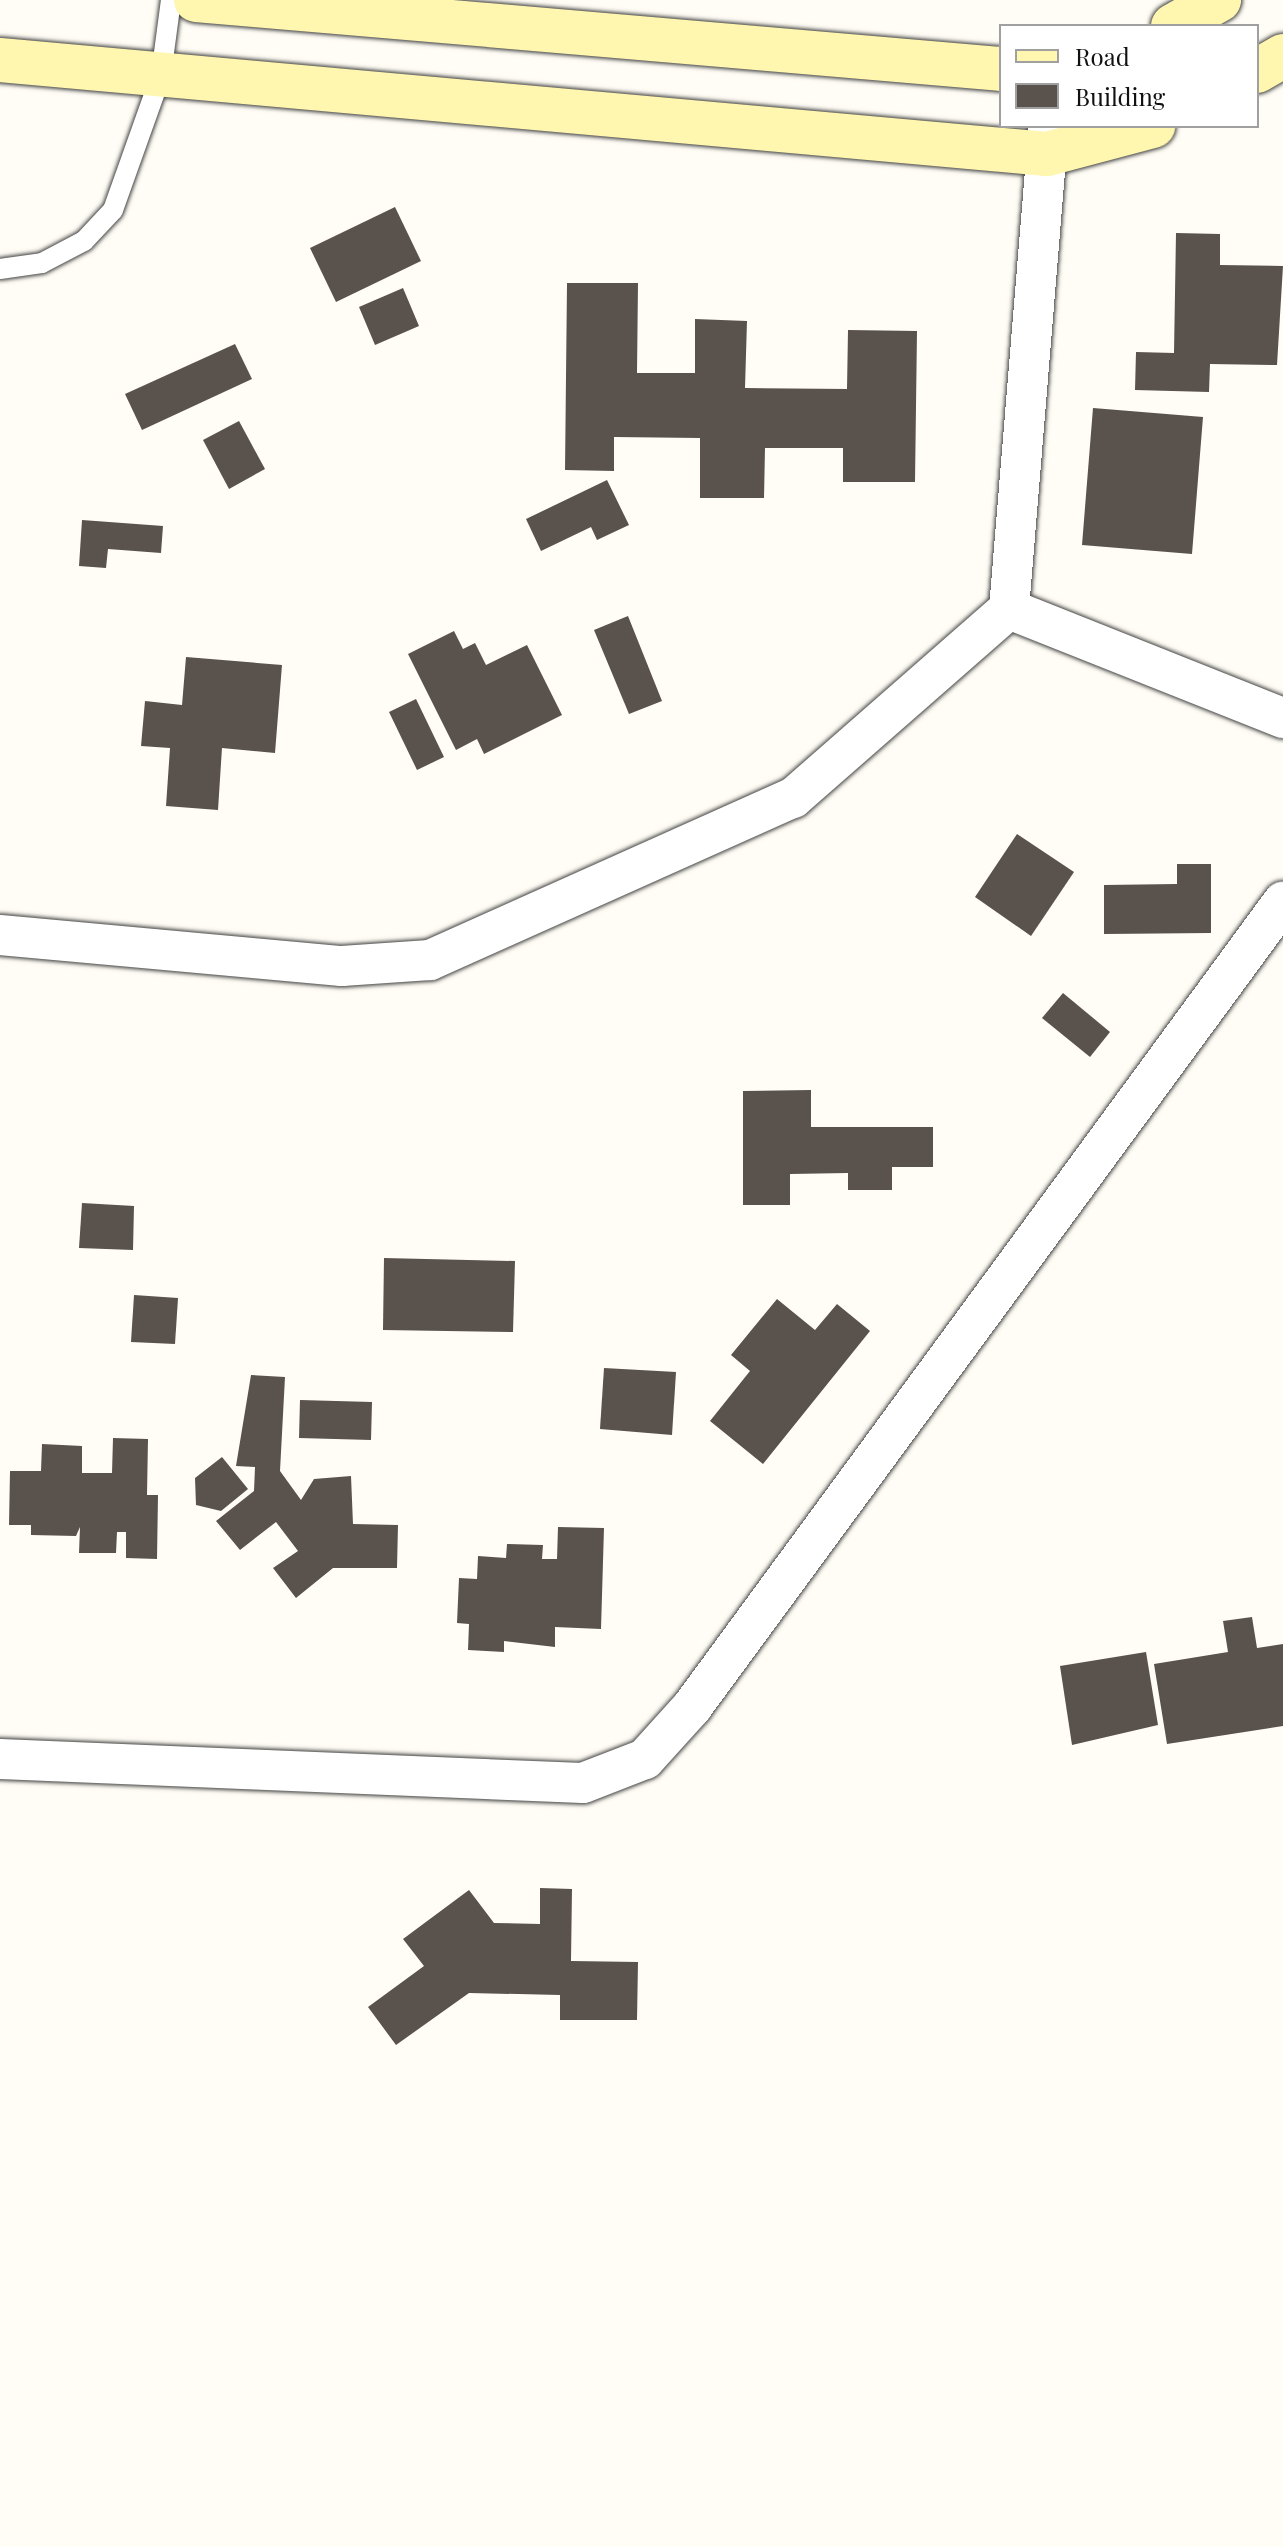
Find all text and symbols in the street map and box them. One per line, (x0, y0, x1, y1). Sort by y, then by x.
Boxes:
legend (999, 24, 1259, 128)
text: Road (1075, 40, 1130, 72)
text: Building (1075, 80, 1165, 112)

